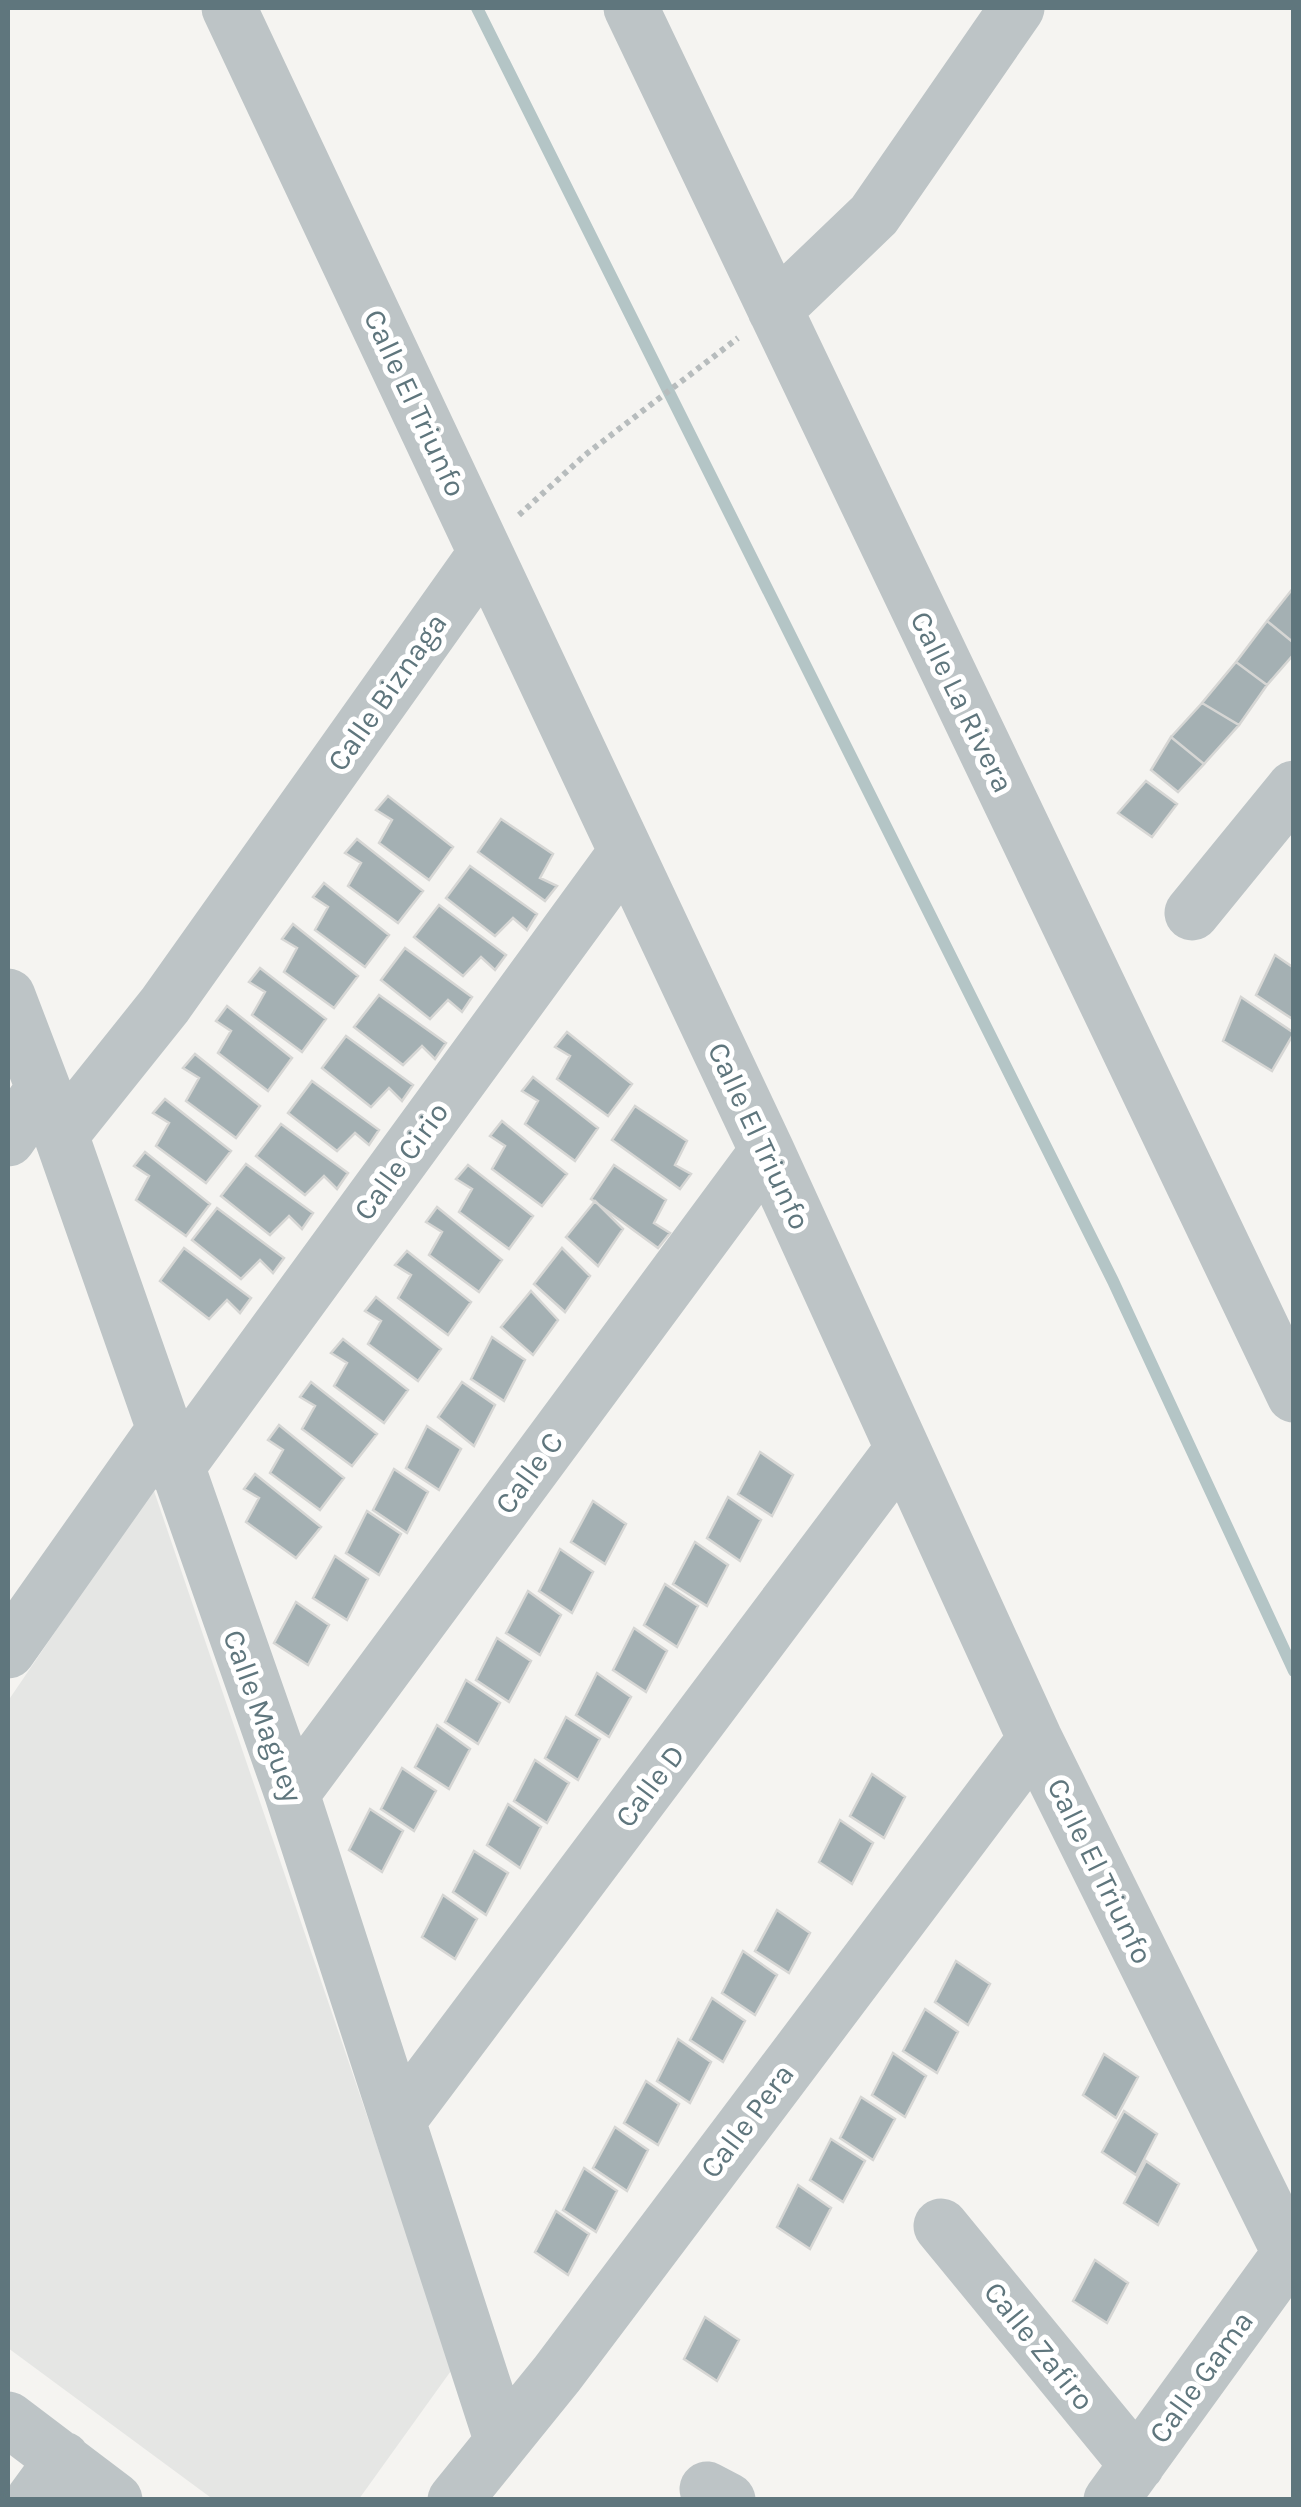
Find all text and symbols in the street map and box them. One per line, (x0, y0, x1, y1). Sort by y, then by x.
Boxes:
street label: Calle El Triunfo (356, 304, 474, 502)
street label: Calle Biznaga (319, 606, 455, 778)
street label: Calle La Rivera (903, 606, 1021, 798)
street label: Calle El Triunfo (700, 1037, 818, 1235)
street label: Calle Cirio (346, 1095, 456, 1227)
street label: Calle C (487, 1425, 571, 1521)
street label: Calle Maguey (215, 1625, 311, 1807)
street label: Calle D (607, 1738, 693, 1834)
street label: Calle El Triunfo (1040, 1772, 1160, 1970)
street label: Calle Pera (692, 2057, 802, 2185)
street label: Calle Zafiro (976, 2274, 1102, 2418)
street label: Calle Gama (1141, 2304, 1261, 2450)

